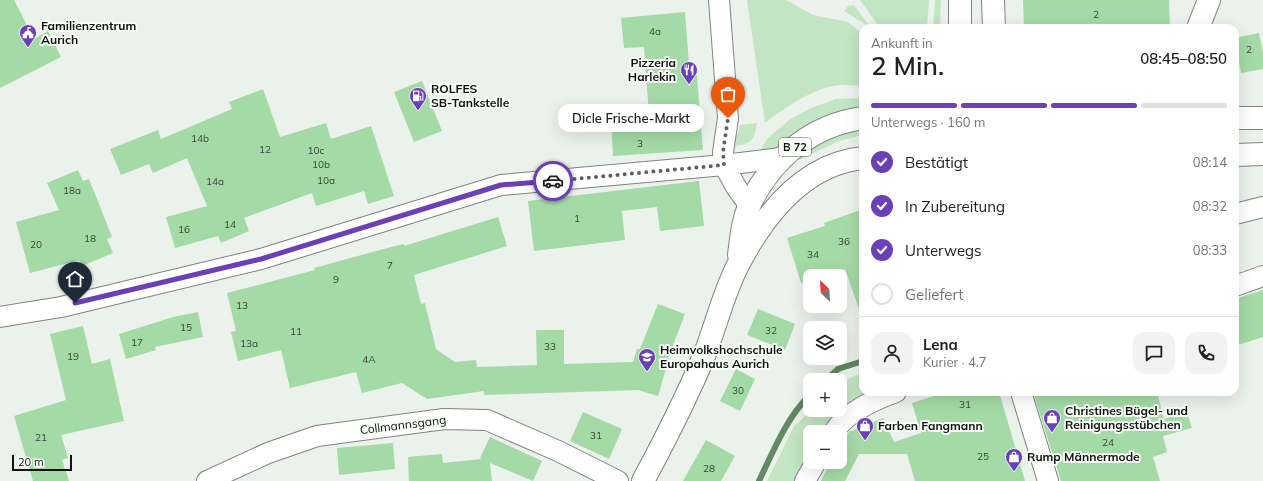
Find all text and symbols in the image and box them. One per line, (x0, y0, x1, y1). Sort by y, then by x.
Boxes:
house number: 2 (1093, 8, 1099, 21)
place label: Familienzentrum Aurich (41, 18, 136, 47)
public building icon: Familienzentrum Aurich (18, 23, 38, 48)
house number: 4a (649, 25, 661, 38)
text: Ankunft in (871, 35, 933, 51)
house number: 2 (1246, 43, 1252, 56)
text: 2 Min. (871, 49, 944, 82)
text: 08:45–08:50 (1140, 49, 1227, 68)
place label: Pizzeria Harlekin (628, 55, 676, 84)
restaurant icon: Pizzeria Harlekin (679, 60, 699, 85)
pin (711, 77, 745, 118)
place label: ROLFES SB-Tankstelle (431, 81, 510, 110)
icon: bag (717, 83, 739, 105)
fuel station icon: ROLFES SB-Tankstelle (408, 86, 428, 111)
callout: Dicle Frische-Markt (558, 104, 704, 132)
text: Dicle Frische-Markt (572, 110, 690, 126)
text: Unterwegs · 160 m (871, 114, 985, 130)
house number: 14b (191, 132, 209, 145)
house number: 3 (637, 137, 643, 150)
road number: B 72 (779, 138, 811, 156)
house number: 12 (259, 143, 271, 156)
house number: 10c (308, 144, 325, 157)
icon: check (871, 151, 893, 173)
text: Bestätigt (905, 153, 968, 172)
text: 08:14 (1193, 154, 1227, 170)
house number: 10b (312, 158, 330, 171)
courier (533, 161, 573, 201)
icon: car (542, 170, 564, 192)
house number: 10a (317, 174, 335, 187)
house number: 14a (206, 175, 224, 188)
house number: 18a (63, 184, 81, 197)
icon: check (871, 195, 893, 217)
text: In Zubereitung (905, 197, 1005, 216)
text: 08:32 (1193, 198, 1227, 214)
house number: 1 (574, 212, 580, 225)
house number: 14 (224, 218, 236, 231)
house number: 16 (178, 223, 190, 236)
house number: 18 (84, 232, 96, 245)
house number: 36 (838, 235, 850, 248)
house number: 20 (30, 238, 42, 251)
icon: check (871, 239, 893, 261)
text: Unterwegs (905, 241, 982, 260)
text: 08:33 (1193, 242, 1227, 258)
house number: 34 (807, 248, 819, 261)
house number: 7 (387, 259, 393, 272)
pin (58, 262, 92, 303)
icon: home (64, 268, 86, 290)
north arrow (803, 269, 847, 313)
map controls (803, 269, 847, 469)
house number: 9 (333, 273, 339, 286)
text: Geliefert (905, 285, 964, 304)
house number: 13 (236, 299, 248, 312)
house number: 15 (180, 321, 192, 334)
button: layers (803, 321, 847, 365)
house number: 32 (765, 324, 777, 337)
house number: 11 (290, 325, 302, 338)
button: person (871, 332, 913, 374)
button: chat (1133, 332, 1175, 374)
button: phone (1185, 332, 1227, 374)
text: Lena (923, 335, 958, 354)
house number: 17 (131, 336, 143, 349)
house number: 13a (240, 337, 258, 350)
house number: 33 (544, 340, 556, 353)
place label: Heimvolkshochschule Europahaus Aurich (660, 342, 783, 371)
school or university icon: Heimvolkshochschule Europahaus Aurich (637, 347, 657, 372)
house number: 19 (67, 350, 79, 363)
house number: 4A (362, 353, 376, 366)
text: Kurier · 4.7 (923, 354, 987, 370)
button: + (803, 373, 847, 417)
house number: 30 (732, 384, 744, 397)
house number: 31 (959, 398, 971, 411)
place label: Christines Bügel- und Reinigungsstübchen (1065, 403, 1188, 432)
shop icon: Christines Bügel- und Reinigungsstübchen (1042, 408, 1062, 433)
street label: Collmannsgang (359, 412, 447, 437)
shop icon: Farben Fangmann (855, 416, 875, 441)
place label: Farben Fangmann (878, 418, 983, 433)
button: − (803, 425, 847, 469)
house number: 31 (590, 429, 602, 442)
house number: 21 (35, 431, 47, 444)
house number: 24 (1102, 436, 1114, 449)
shop icon: Rump Männermode (1004, 447, 1024, 472)
place label: Rump Männermode (1027, 449, 1140, 464)
house number: 25 (977, 450, 989, 463)
scale bar (12, 453, 72, 472)
text: 20 m (18, 455, 44, 469)
house number: 28 (703, 462, 715, 475)

